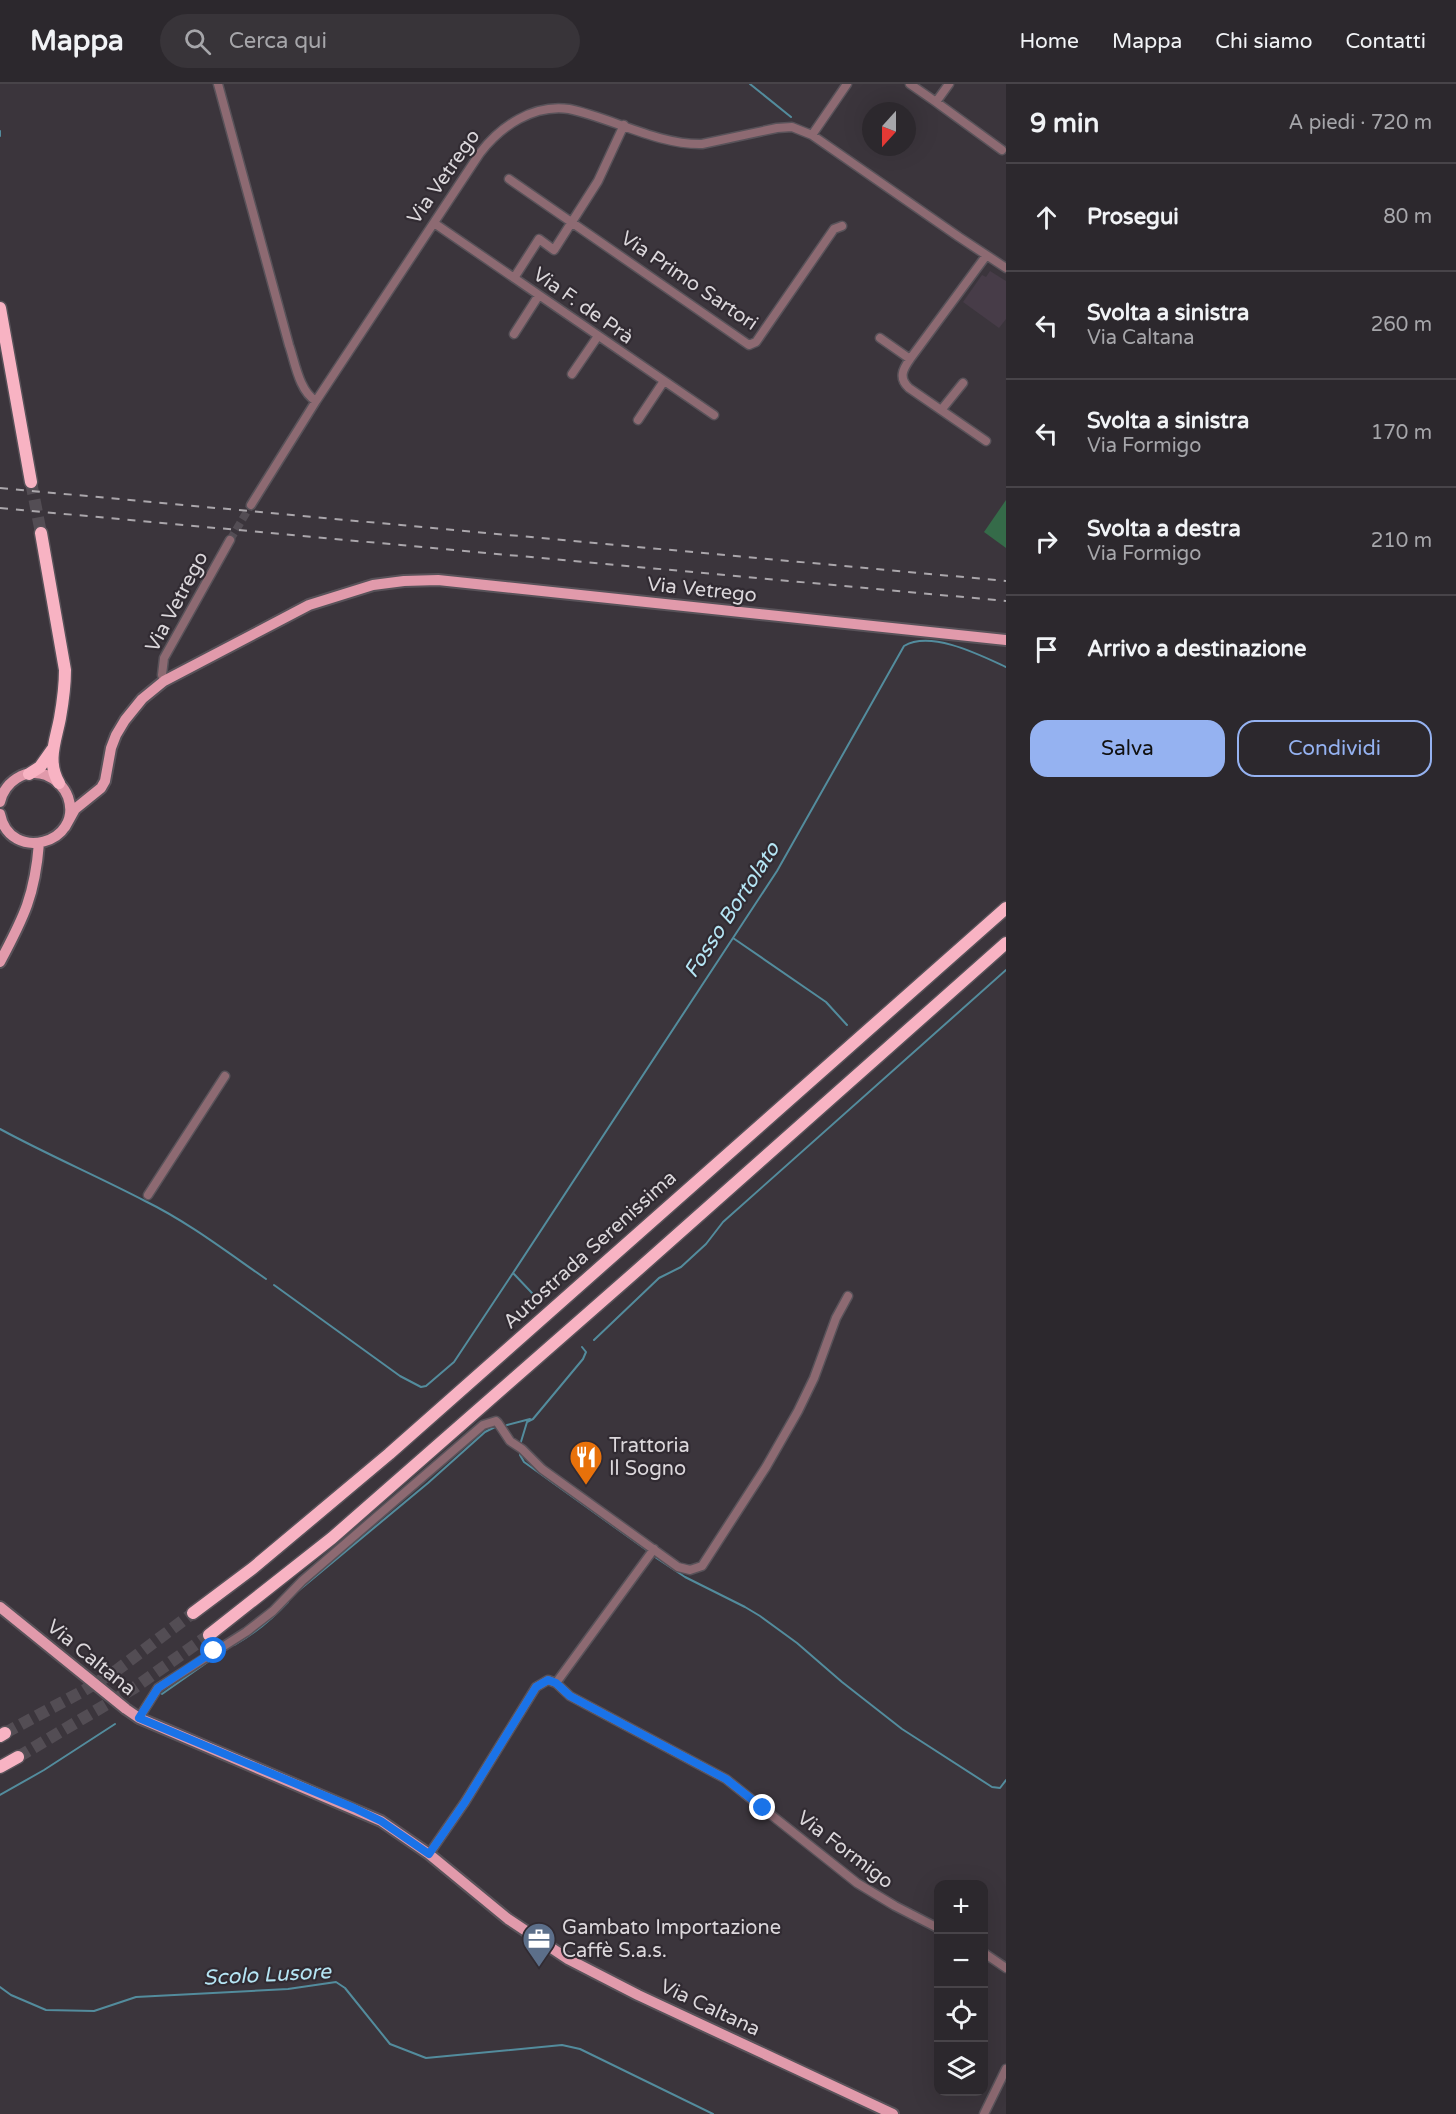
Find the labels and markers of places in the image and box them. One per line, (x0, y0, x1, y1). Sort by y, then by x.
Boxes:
place label: Trattoria Il Sogno (609, 1434, 690, 1481)
restaurant icon: Trattoria Il Sogno (568, 1439, 604, 1486)
place label: Gambato Importazione Caffè S.a.s. (562, 1916, 781, 1963)
office icon: Gambato Importazione Caffè S.a.s. (521, 1921, 557, 1968)

